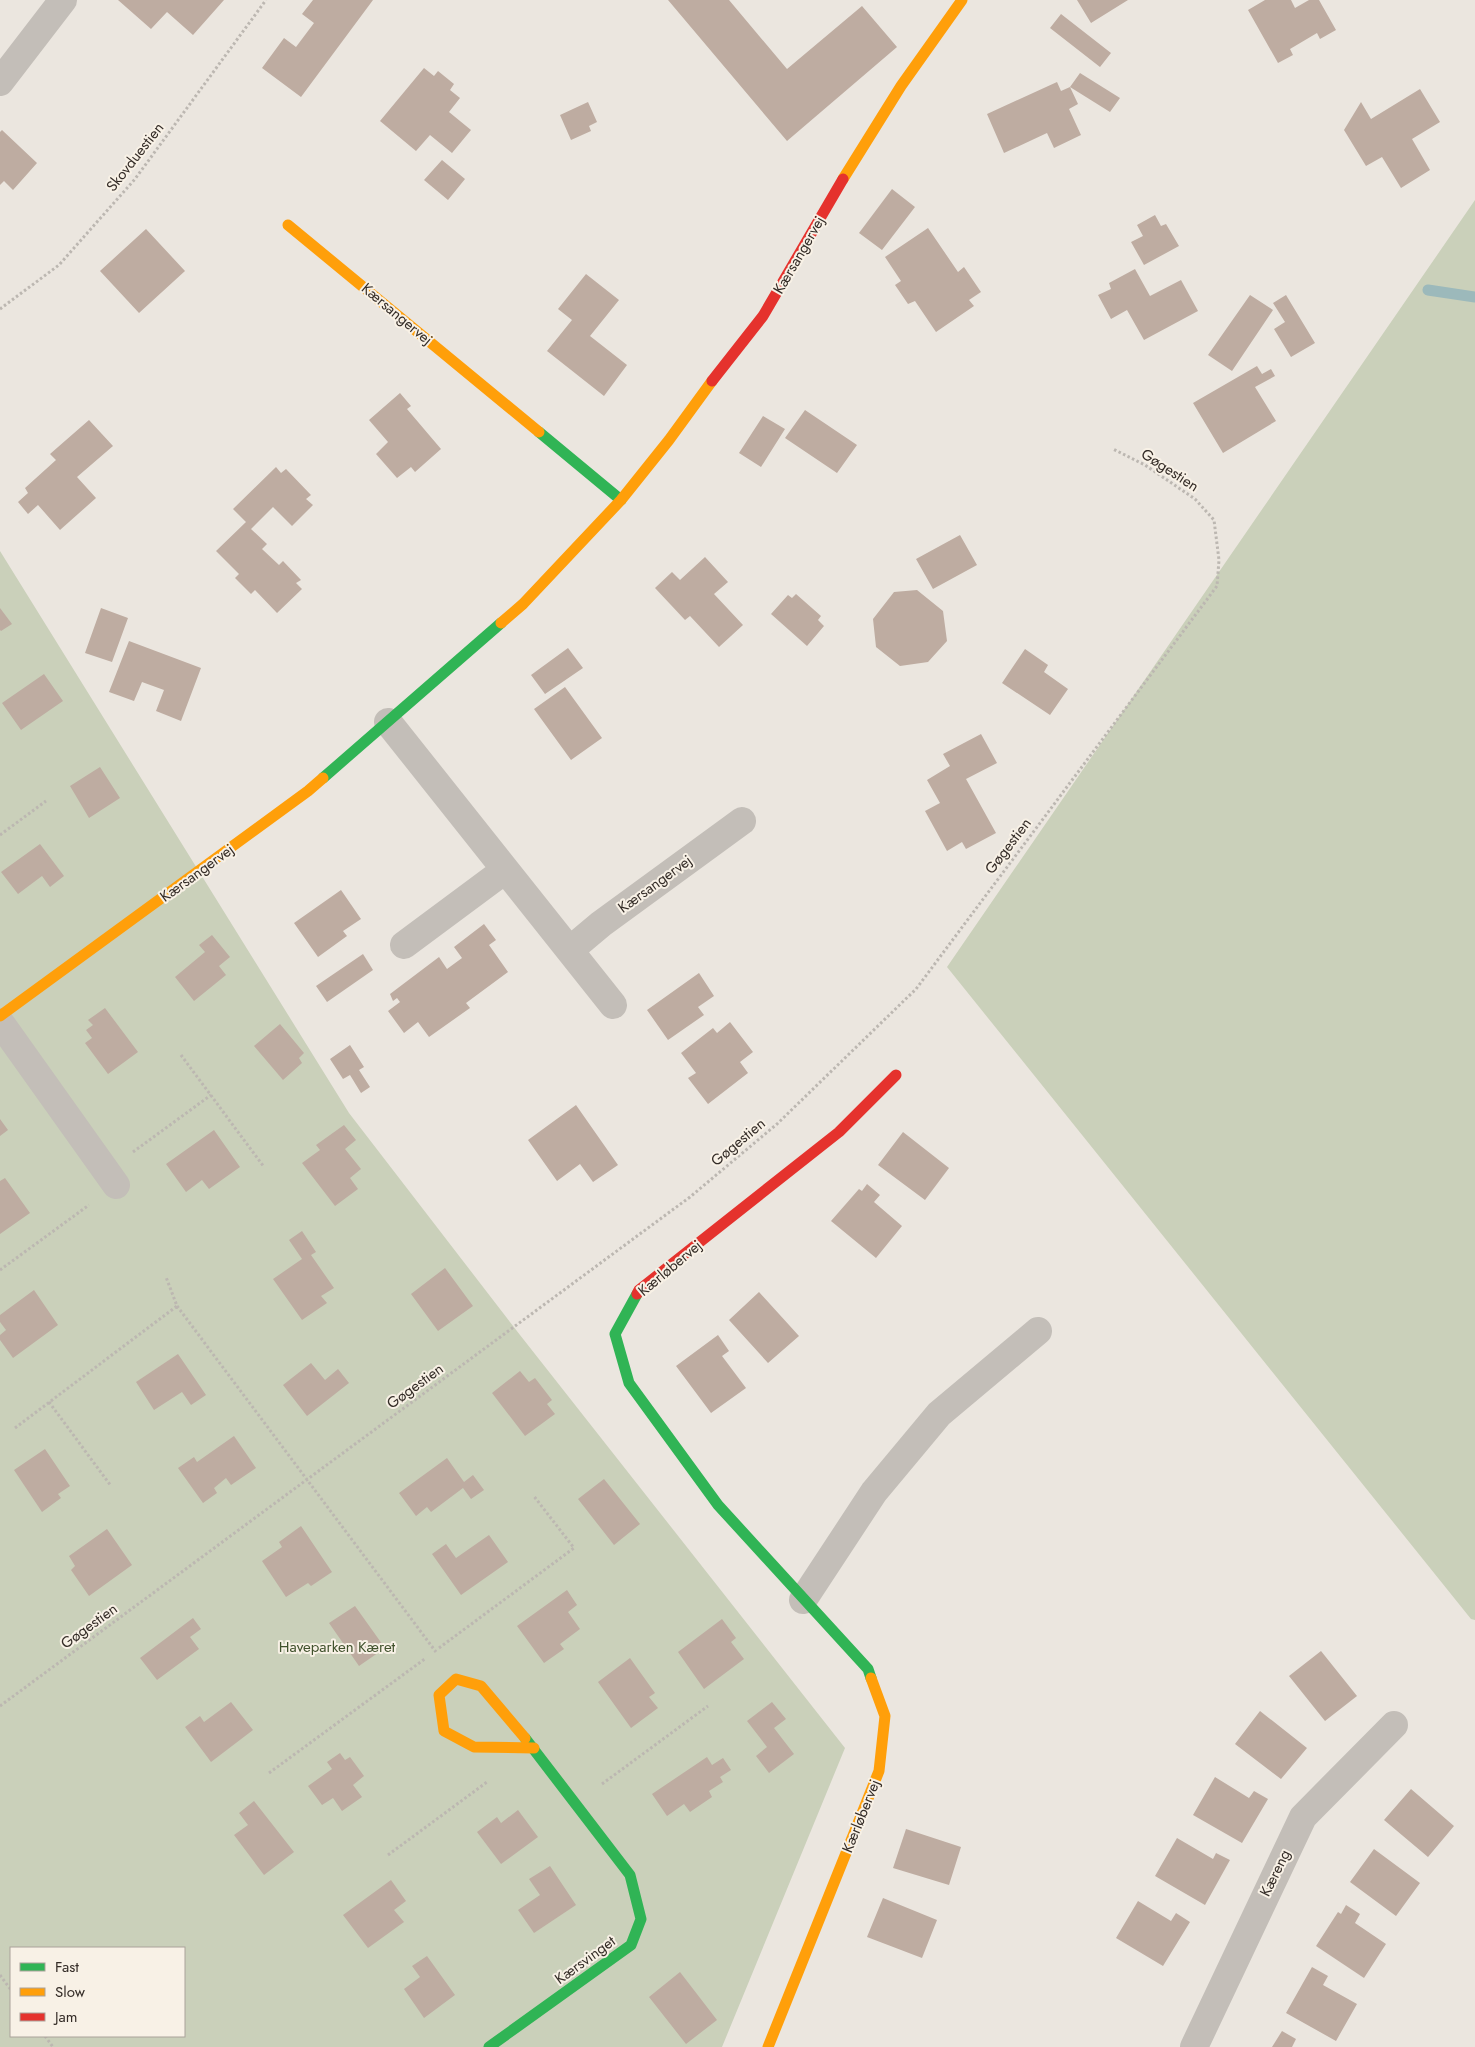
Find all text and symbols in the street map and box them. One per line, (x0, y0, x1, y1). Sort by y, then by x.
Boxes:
street label: Skovduestien (101, 118, 169, 196)
street label: Kærsangervej (768, 212, 830, 298)
street label: Kærsangervej (357, 278, 437, 350)
street label: Gøgestien (1137, 443, 1203, 497)
street label: Gøgestien (980, 813, 1036, 879)
street label: Kærsangervej (155, 839, 239, 907)
street label: Kærsangervej (613, 850, 697, 918)
street label: Gøgestien (706, 1113, 770, 1171)
street label: Kærløbervej (633, 1235, 707, 1301)
street label: Gøgestien (382, 1358, 448, 1414)
street label: Gøgestien (56, 1598, 122, 1654)
park label: Haveparken Kæret (279, 1636, 396, 1658)
street label: Kærløbervej (836, 1776, 886, 1856)
street label: Kæreng (1254, 1846, 1296, 1900)
street label: Kærsvinget (550, 1930, 620, 1990)
legend (10, 1947, 185, 2037)
text: Fast (55, 1956, 79, 1978)
text: Slow (55, 1981, 86, 2003)
text: Jam (53, 2006, 78, 2028)

